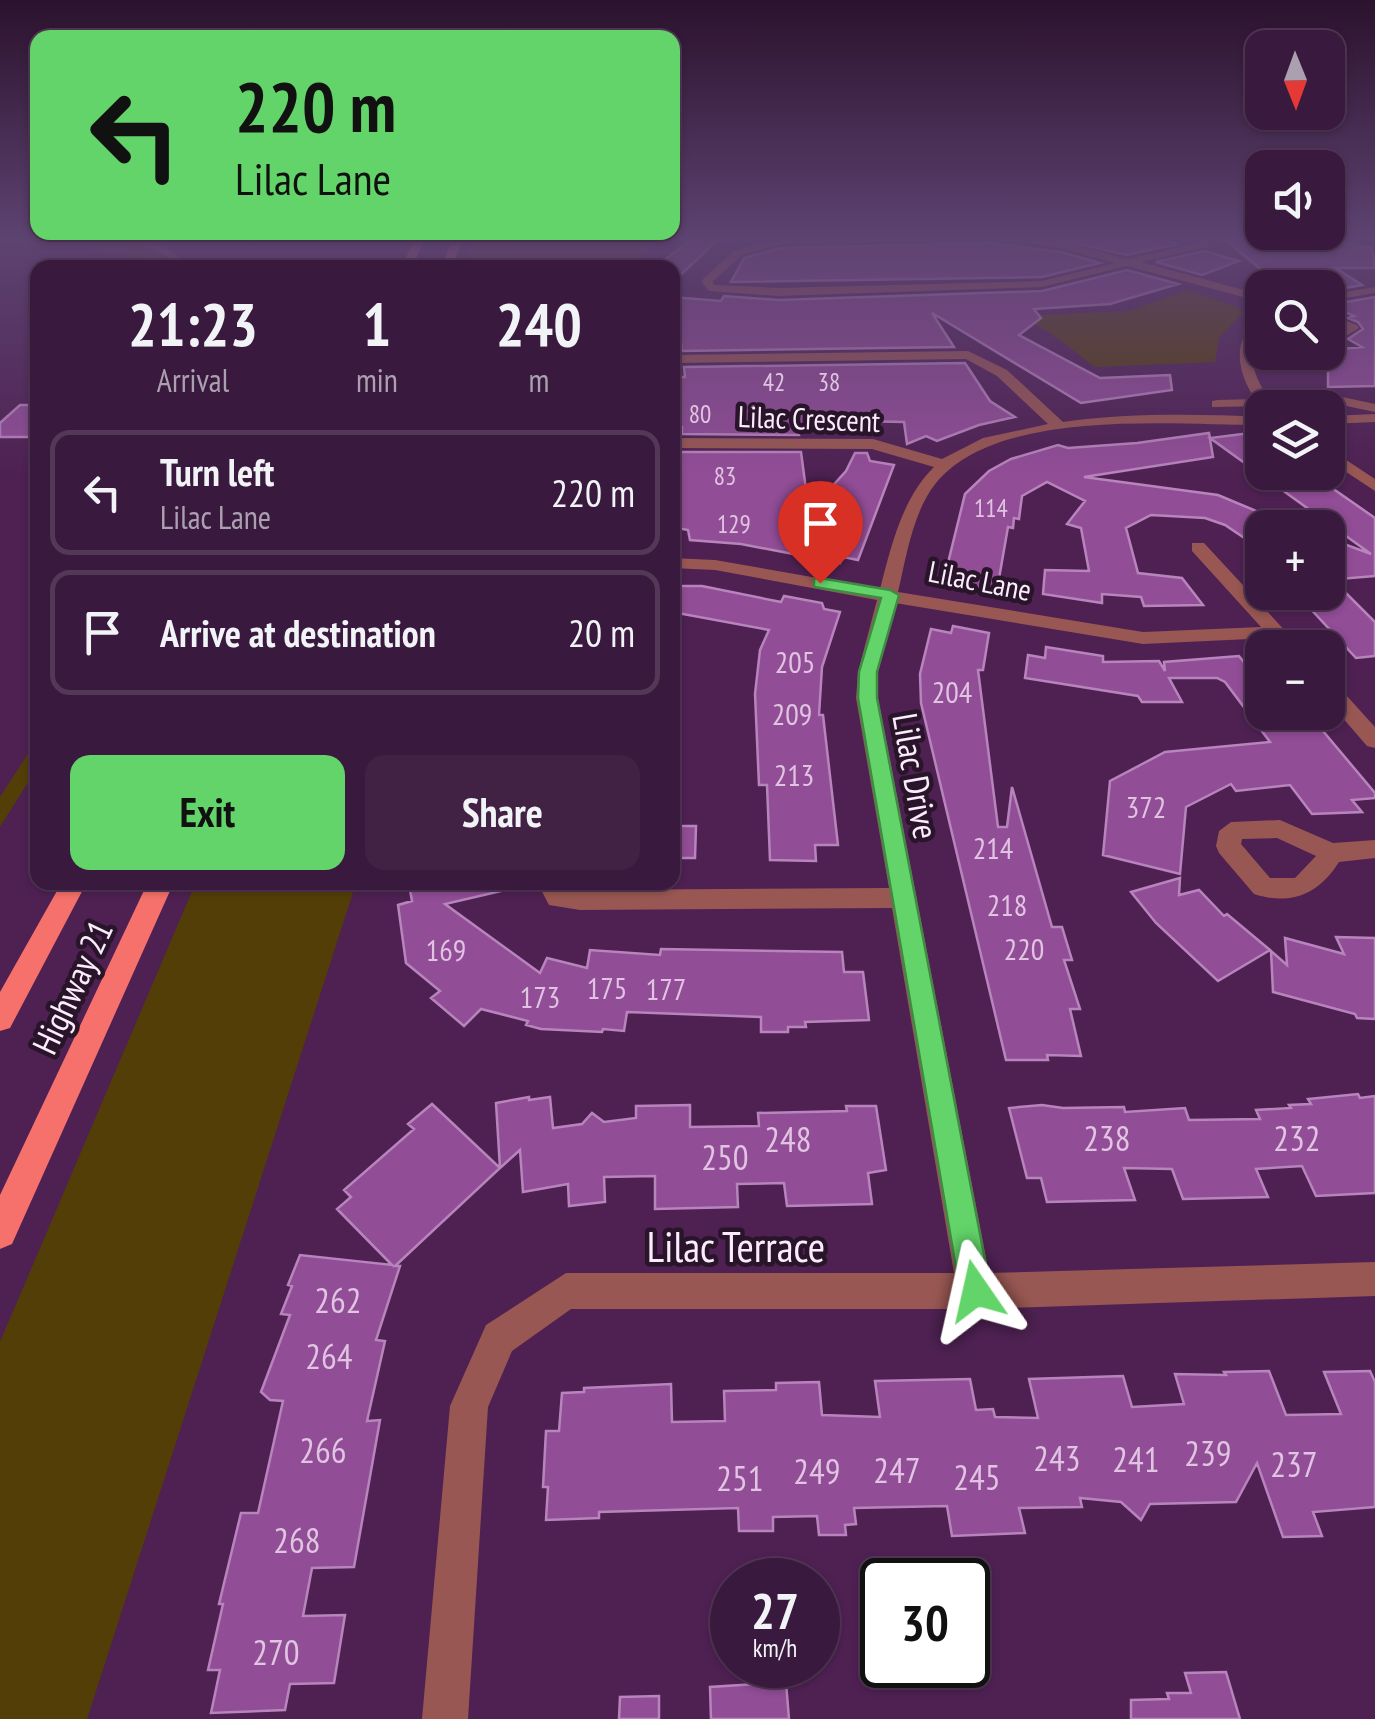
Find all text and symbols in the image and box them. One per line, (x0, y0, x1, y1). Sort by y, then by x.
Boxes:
north arrow (1245, 30, 1345, 130)
map controls (1245, 30, 1345, 730)
text: 220 m (235, 61, 396, 151)
icon: left (70, 70, 200, 200)
text: Lilac Lane (235, 149, 391, 207)
button: sound (1245, 150, 1345, 250)
button: search (1245, 270, 1345, 370)
text: 21:23 (128, 285, 258, 363)
text: 1 (363, 285, 391, 363)
text: 240 (496, 285, 582, 363)
text: Arrival (157, 359, 229, 401)
text: min (356, 359, 398, 401)
text: m (528, 359, 549, 401)
house number: 42 (763, 366, 785, 398)
house number: 38 (818, 366, 840, 398)
button: layers (1245, 390, 1345, 490)
street label: Lilac Crescent (737, 396, 882, 440)
house number: 80 (689, 398, 711, 430)
text: Turn left (160, 447, 274, 496)
house number: 83 (714, 460, 736, 492)
icon: left (75, 465, 130, 520)
text: 220 m (551, 468, 635, 517)
pin (778, 481, 863, 584)
house number: 114 (974, 492, 1008, 524)
text: Lilac Lane (160, 496, 271, 538)
icon: arrive (793, 496, 848, 551)
house number: 129 (717, 508, 751, 540)
button: + (1245, 510, 1345, 610)
street label: Lilac Lane (925, 551, 1035, 609)
icon: arrive (75, 605, 130, 660)
text: Arrive at destination (160, 608, 436, 657)
text: 20 m (568, 608, 635, 657)
button: − (1245, 630, 1345, 730)
house number: 205 (775, 642, 815, 681)
house number: 204 (932, 672, 972, 711)
house number: 209 (772, 694, 812, 733)
street label: Lilac Drive (882, 709, 950, 843)
button: Exit (70, 755, 345, 870)
button: Share (365, 755, 640, 870)
house number: 213 (774, 755, 814, 794)
house number: 372 (1126, 787, 1166, 826)
house number: 214 (973, 828, 1013, 867)
house number: 218 (987, 885, 1027, 924)
street label: Highway 21 (21, 913, 123, 1061)
house number: 220 (1004, 929, 1044, 968)
house number: 169 (426, 930, 466, 969)
house number: 175 (587, 968, 627, 1007)
house number: 177 (646, 969, 686, 1008)
house number: 173 (520, 977, 560, 1016)
house number: 238 (1083, 1115, 1131, 1161)
house number: 232 (1273, 1115, 1321, 1161)
house number: 248 (764, 1116, 812, 1162)
house number: 250 (701, 1134, 749, 1180)
street label: Lilac Terrace (647, 1219, 825, 1274)
position arrow (924, 1239, 1028, 1343)
house number: 262 (314, 1277, 362, 1323)
house number: 264 (305, 1333, 353, 1379)
house number: 266 (299, 1427, 347, 1473)
house number: 239 (1184, 1430, 1232, 1476)
house number: 243 (1033, 1435, 1081, 1481)
house number: 241 (1112, 1436, 1160, 1482)
house number: 237 (1270, 1441, 1318, 1487)
house number: 247 (873, 1447, 921, 1493)
house number: 249 (793, 1448, 841, 1494)
house number: 245 (953, 1454, 1001, 1500)
house number: 251 (716, 1455, 764, 1501)
house number: 268 (273, 1517, 321, 1563)
speed limit sign: 30 (860, 1558, 990, 1688)
text: 27 (751, 1578, 799, 1643)
house number: 270 (252, 1629, 300, 1675)
text: km/h (753, 1632, 797, 1664)

